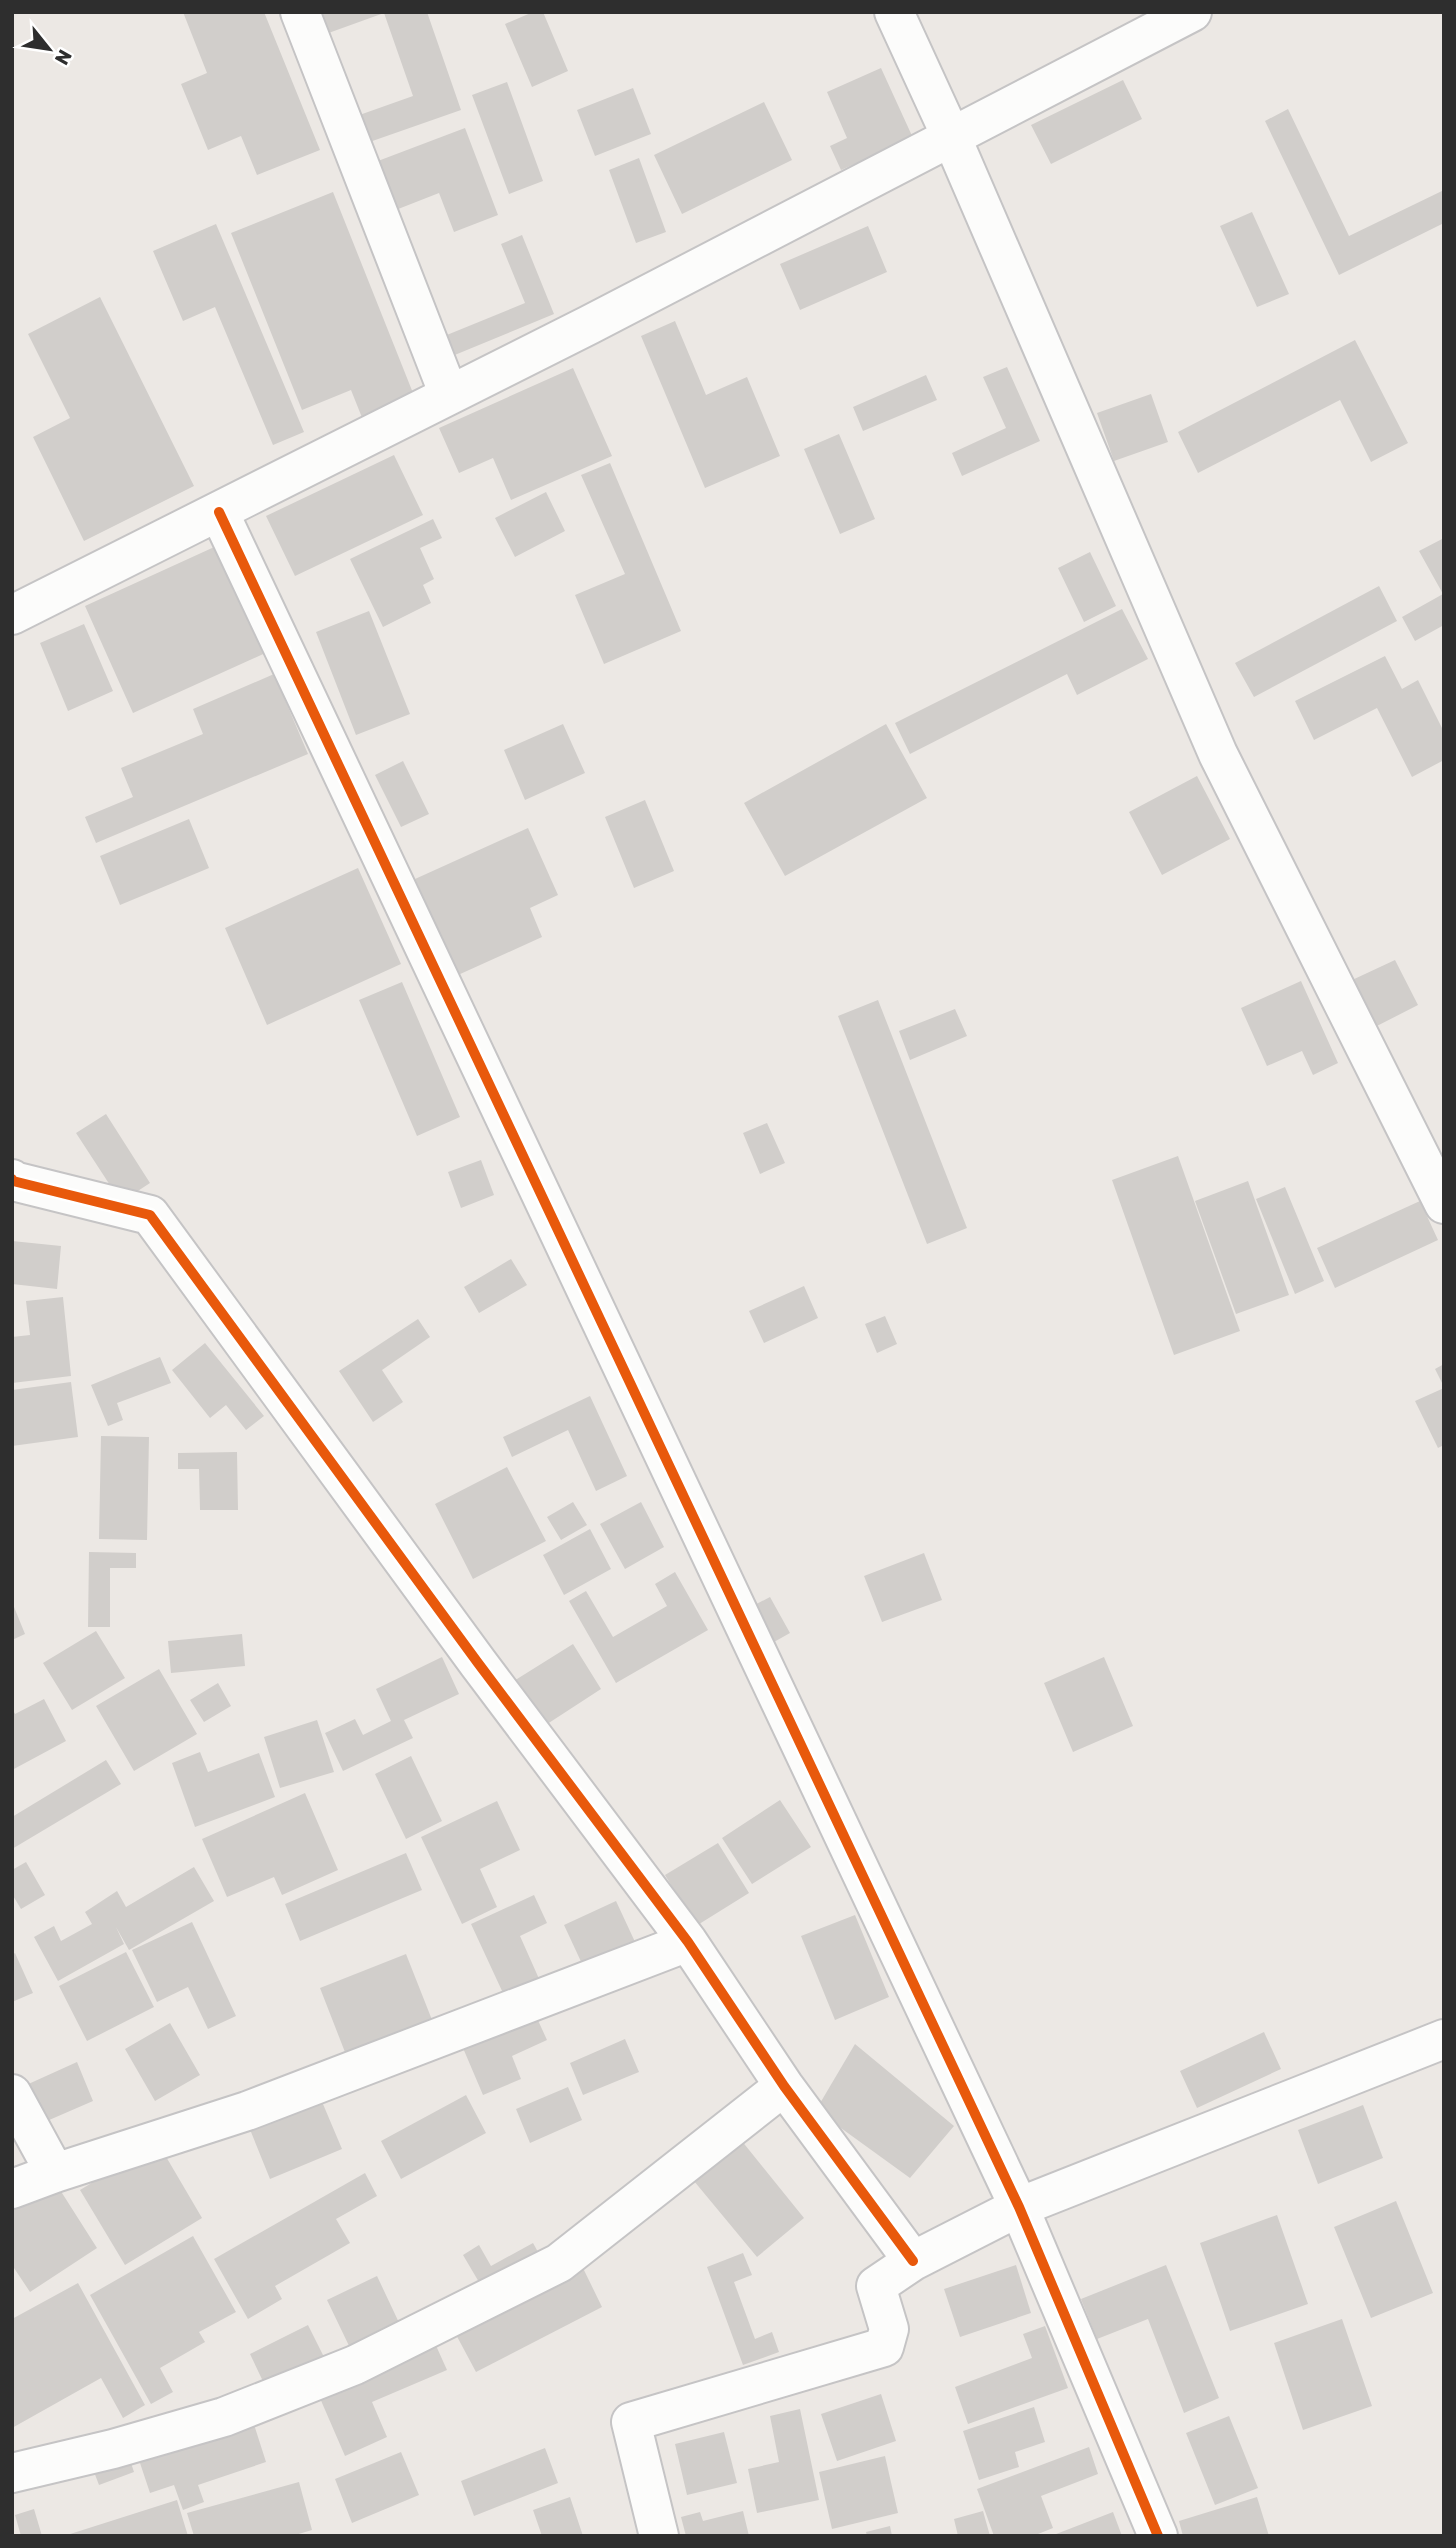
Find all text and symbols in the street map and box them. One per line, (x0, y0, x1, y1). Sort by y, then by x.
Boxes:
north arrow (14, 14, 84, 84)
text: N (50, 46, 77, 69)

